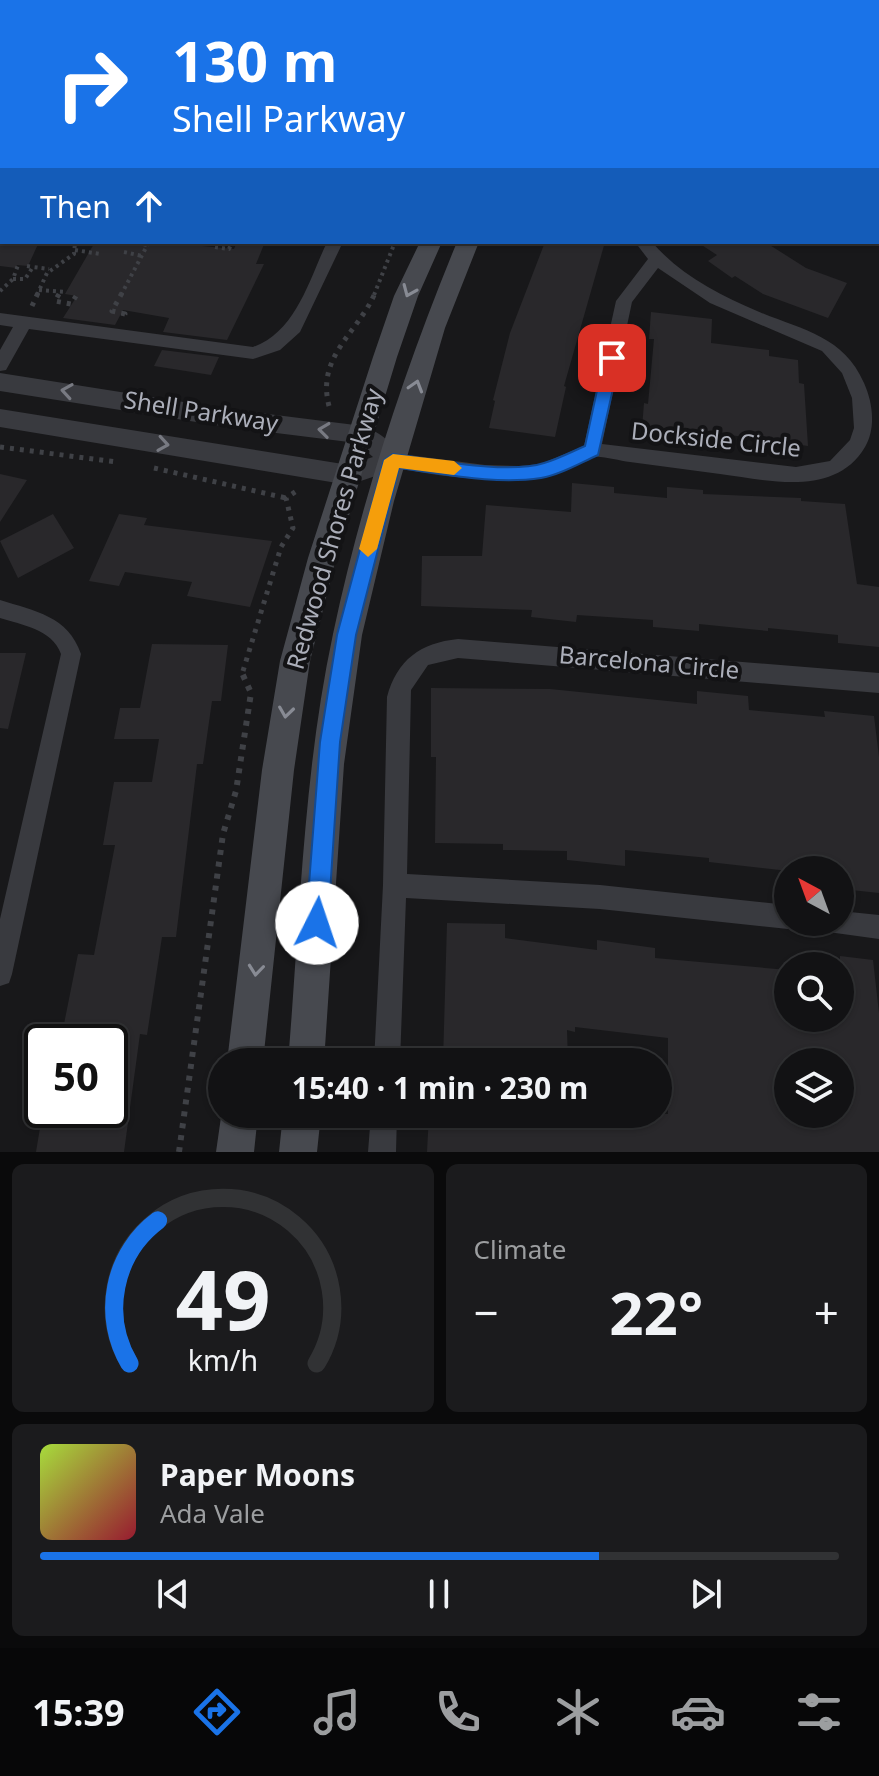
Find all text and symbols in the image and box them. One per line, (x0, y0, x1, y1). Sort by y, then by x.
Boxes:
text: 130 m (172, 22, 337, 98)
icon: right (40, 32, 144, 136)
text: Shell Parkway (172, 94, 405, 143)
icon: ahead (127, 184, 171, 228)
text: Then (40, 186, 111, 227)
one-way arrow (402, 284, 419, 298)
pin (578, 324, 646, 392)
icon: arrive (590, 336, 634, 380)
one-way arrow (406, 379, 422, 393)
street label: Shell Parkway (122, 382, 281, 439)
one-way arrow (60, 383, 74, 400)
street label: Redwood Shores Parkway (278, 384, 390, 673)
street label: Dockside Circle (630, 413, 803, 464)
one-way arrow (317, 422, 330, 439)
one-way arrow (156, 434, 170, 451)
street label: Barcelona Circle (558, 637, 741, 686)
one-way arrow (278, 705, 295, 719)
north arrow (774, 856, 854, 936)
map controls (774, 856, 854, 1128)
position arrow (275, 881, 359, 965)
button: search (774, 952, 854, 1032)
one-way arrow (247, 964, 264, 977)
speed limit sign: 50 (24, 1024, 128, 1128)
button: layers (774, 1048, 854, 1128)
text: 15:40 · 1 min · 230 m (292, 1067, 588, 1108)
text: Climate (474, 1231, 566, 1267)
text: 49 (175, 1241, 270, 1354)
text: 22° (609, 1271, 703, 1353)
text: − (474, 1282, 499, 1342)
text: + (814, 1282, 839, 1342)
text: km/h (188, 1340, 258, 1379)
text: Paper Moons (160, 1454, 355, 1495)
text: Ada Vale (160, 1495, 265, 1531)
icon: previous (151, 1572, 195, 1616)
icon: pause (417, 1572, 461, 1616)
icon: next (684, 1572, 728, 1616)
icon: directions (189, 1684, 245, 1740)
icon: music (309, 1684, 365, 1740)
icon: phone (430, 1684, 486, 1740)
icon: climate (550, 1684, 606, 1740)
icon: car (670, 1684, 726, 1740)
icon: filters (791, 1684, 847, 1740)
text: 15:39 (32, 1688, 125, 1737)

